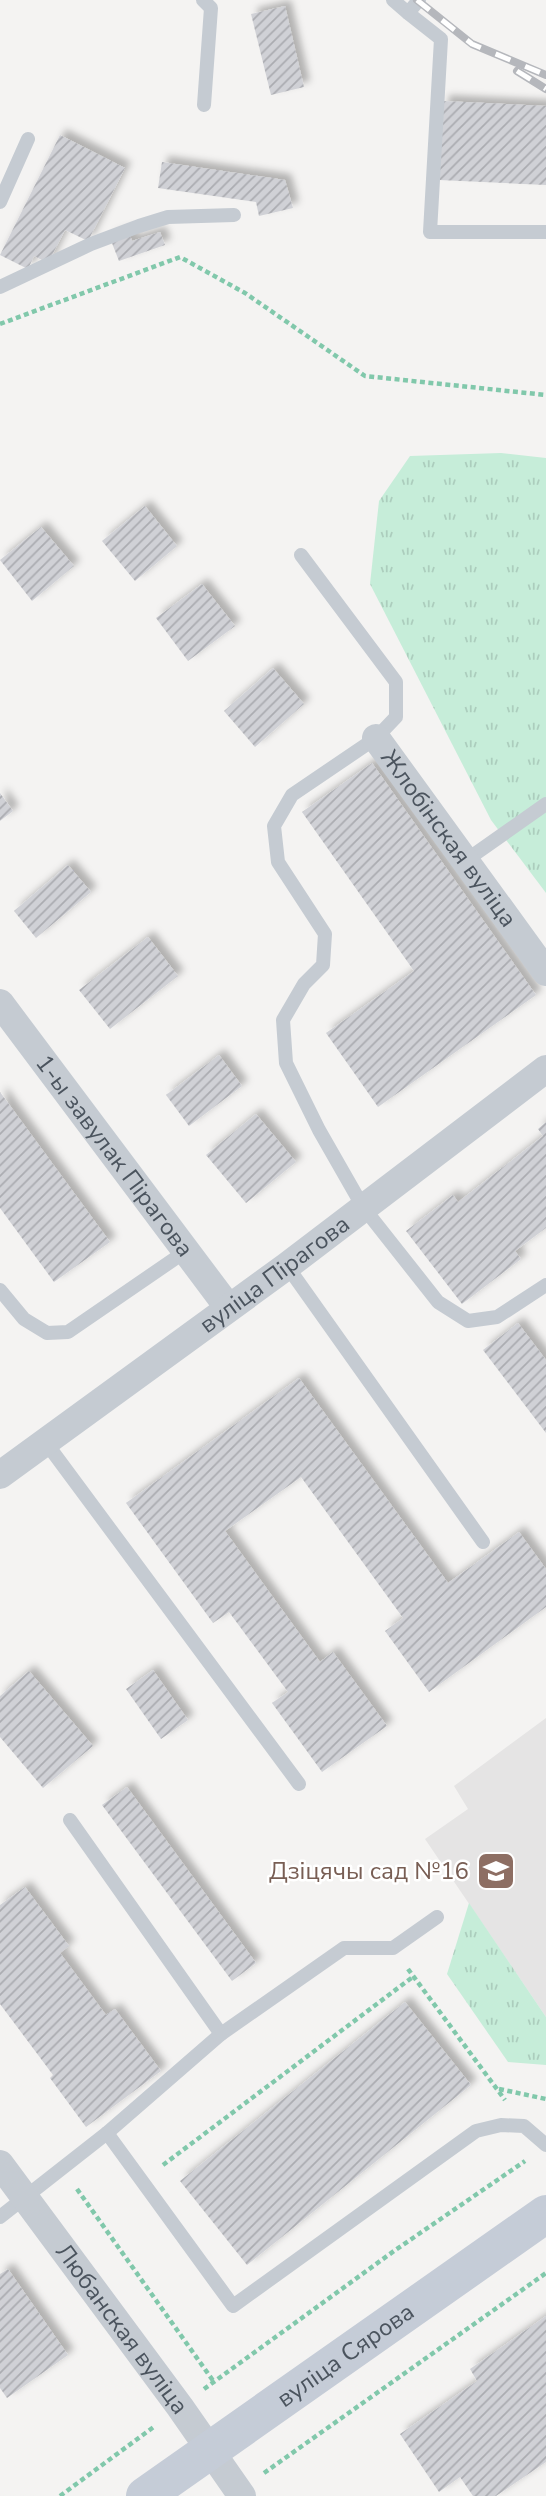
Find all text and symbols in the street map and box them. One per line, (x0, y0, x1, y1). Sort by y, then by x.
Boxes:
street label: Жлобінская вуліца (374, 743, 524, 933)
street label: 1-ы завулак Пірагова (28, 1048, 201, 1263)
street label: вуліца Пірагова (193, 1208, 356, 1341)
school or university icon: Дзіцячы сад №16 (475, 1850, 517, 1892)
place label: Дзіцячы сад №16 (269, 1855, 469, 1887)
street label: Любанская вуліца (48, 2237, 196, 2421)
street label: вуліца Сярова (270, 2296, 420, 2414)

